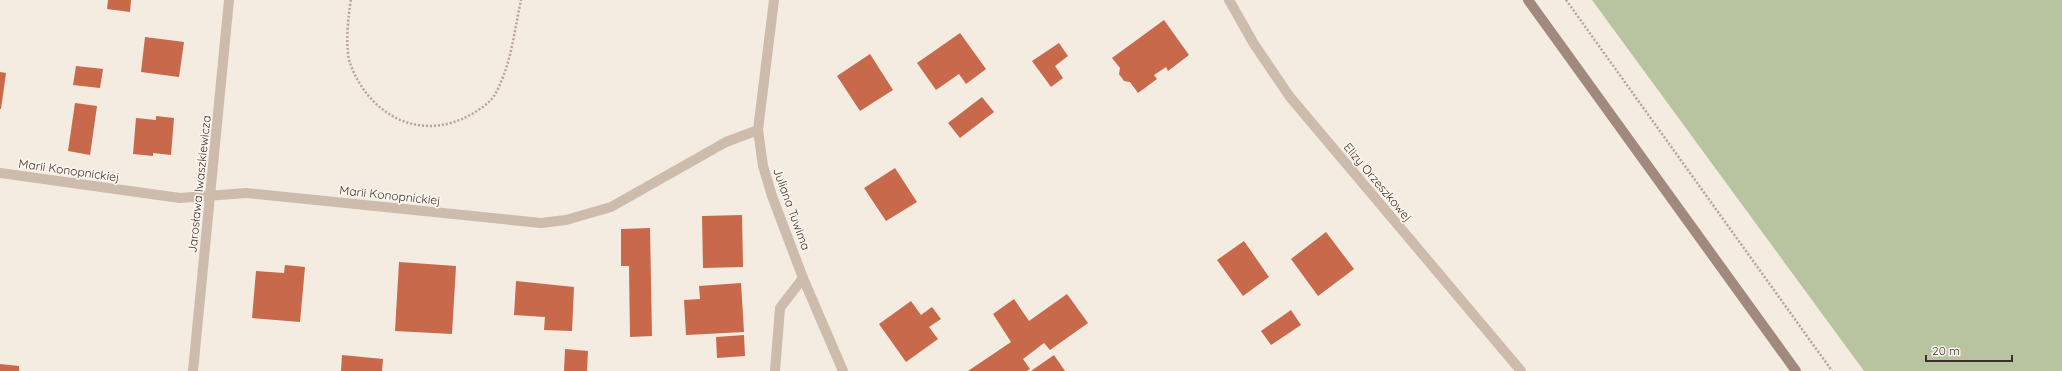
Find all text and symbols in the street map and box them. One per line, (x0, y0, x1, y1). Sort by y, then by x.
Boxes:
street label: Jarosława Iwaszkiewicza (184, 114, 214, 254)
street label: Elizy Orzeszkowej (1341, 140, 1415, 224)
street label: Marii Konopnickiej (18, 156, 120, 184)
street label: Juliana Tuwima (770, 166, 814, 252)
street label: Marii Konopnickiej (339, 182, 441, 208)
scale bar (1926, 337, 2012, 363)
text: 20 m (1932, 343, 1960, 358)

